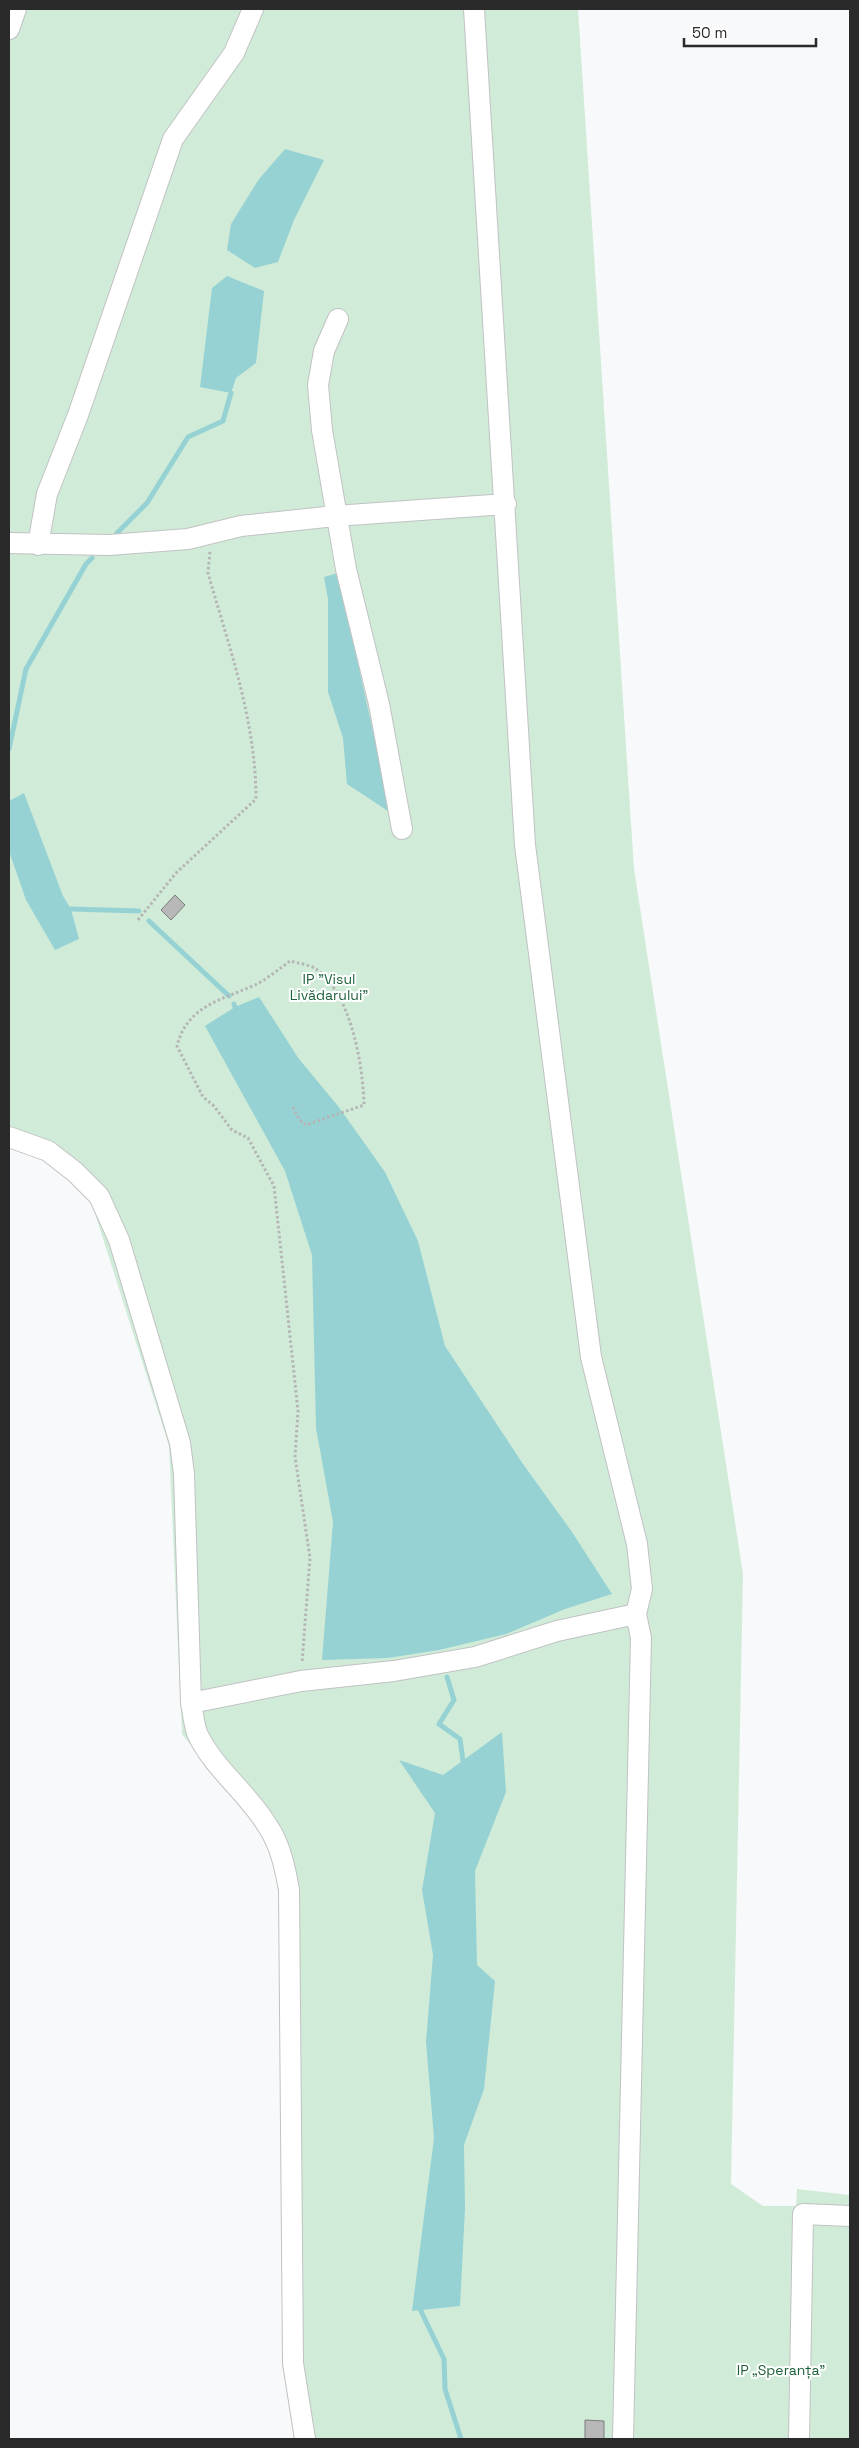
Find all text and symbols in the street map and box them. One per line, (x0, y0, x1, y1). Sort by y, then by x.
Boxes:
scale bar (684, 15, 816, 47)
text: 50 m (692, 23, 727, 42)
park label: IP "Visul Livădarului" (290, 970, 368, 1004)
park label: IP „Speranța” (737, 2361, 825, 2379)

